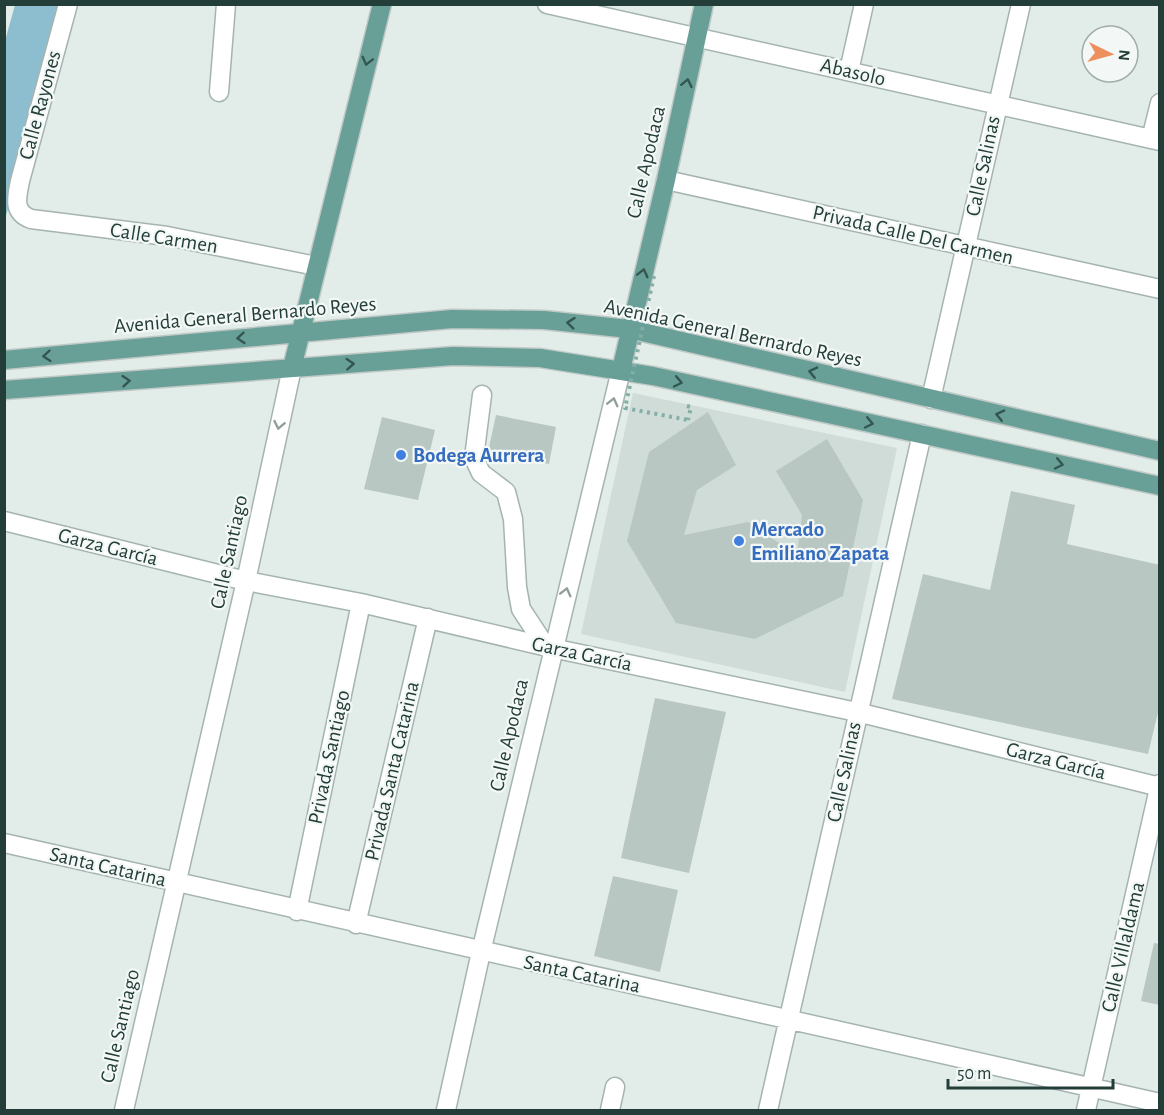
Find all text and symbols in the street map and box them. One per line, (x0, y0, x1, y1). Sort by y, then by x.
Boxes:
north arrow (1080, 24, 1140, 84)
street label: Calle Rayones (15, 48, 65, 162)
text: N (1115, 49, 1132, 61)
street label: Abasolo (818, 54, 888, 90)
one-way arrow (362, 56, 375, 66)
one-way arrow (680, 78, 693, 88)
street label: Calle Apodaca (623, 103, 669, 220)
street label: Calle Salinas (962, 114, 1004, 218)
street label: Privada Calle Del Carmen (811, 202, 1015, 268)
street label: Calle Carmen (109, 219, 219, 257)
one-way arrow (636, 268, 649, 278)
street label: Avenida General Bernardo Reyes (113, 293, 377, 337)
street label: Avenida General Bernardo Reyes (602, 295, 864, 371)
one-way arrow (567, 317, 576, 330)
one-way arrow (237, 331, 246, 344)
one-way arrow (42, 349, 51, 362)
one-way arrow (345, 358, 354, 371)
one-way arrow (808, 367, 818, 380)
one-way arrow (121, 374, 130, 387)
one-way arrow (673, 374, 683, 387)
one-way arrow (605, 397, 618, 407)
one-way arrow (995, 409, 1005, 422)
one-way arrow (863, 416, 873, 429)
one-way arrow (273, 420, 286, 430)
place label: Bodega Aurrera (413, 445, 544, 466)
marker: Bodega Aurrera (394, 448, 408, 462)
one-way arrow (1054, 457, 1064, 470)
street label: Calle Santiago (207, 493, 251, 611)
place label: Mercado Emiliano Zapata (751, 519, 889, 564)
street label: Garza García (56, 524, 160, 570)
marker: Mercado Emiliano Zapata (732, 534, 746, 548)
one-way arrow (559, 587, 572, 597)
street label: Garza García (530, 633, 634, 675)
street label: Calle Apodaca (486, 676, 532, 793)
street label: Privada Santa Catarina (361, 679, 423, 863)
street label: Privada Santiago (305, 688, 353, 826)
street label: Calle Salinas (823, 720, 865, 824)
street label: Garza García (1004, 738, 1108, 784)
street label: Santa Catarina (48, 843, 169, 891)
street label: Calle Villaldama (1098, 879, 1148, 1014)
street label: Santa Catarina (522, 951, 643, 997)
street label: Calle Santiago (97, 967, 143, 1085)
scale bar (948, 1052, 1113, 1090)
text: 50 m (957, 1065, 991, 1083)

